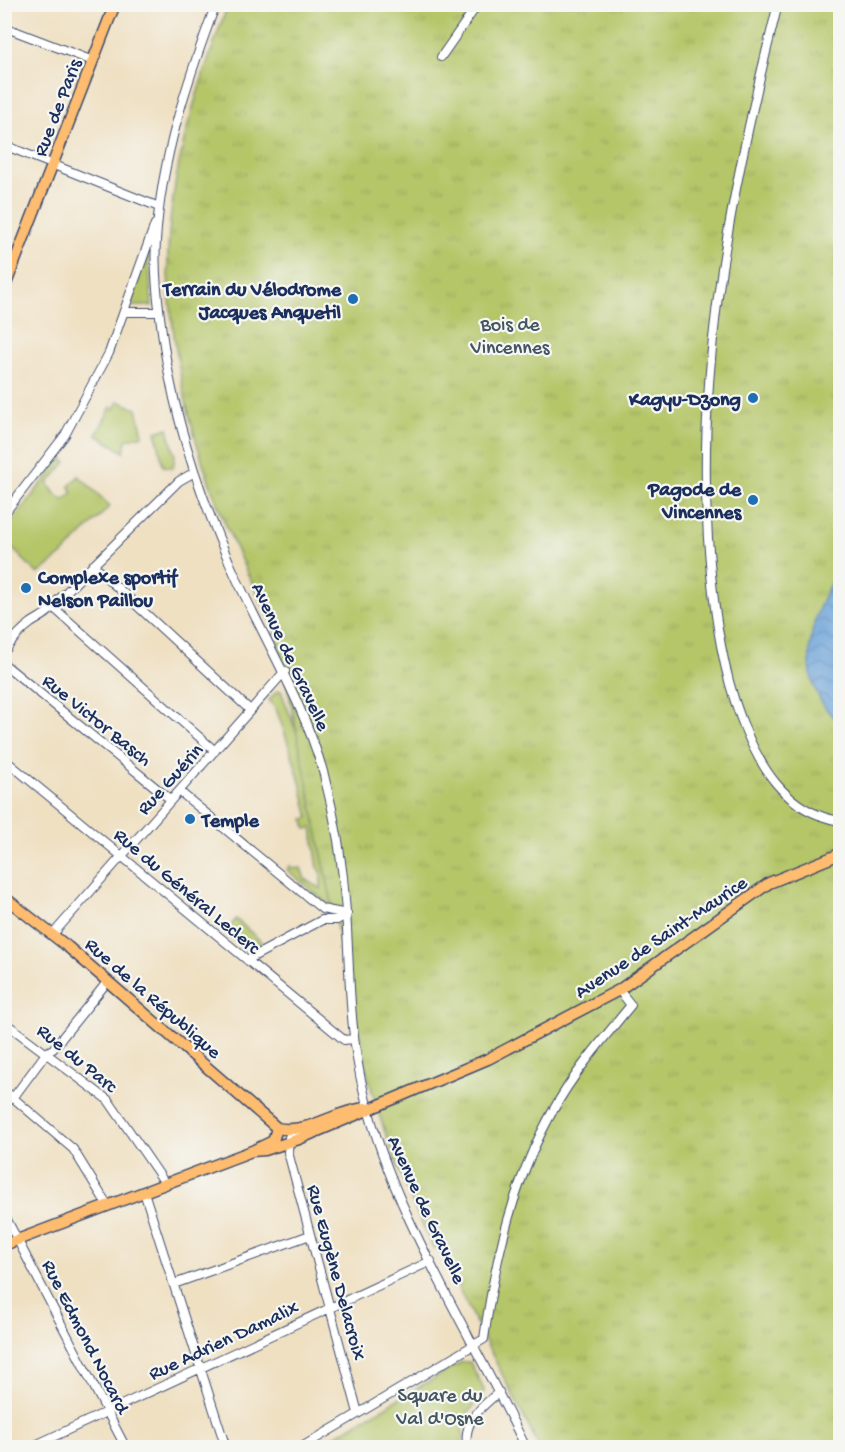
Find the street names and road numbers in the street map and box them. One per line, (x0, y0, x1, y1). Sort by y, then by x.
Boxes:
street label: Rue de Paris (30, 56, 89, 160)
street label: Avenue de Gravelle (244, 580, 334, 736)
street label: Rue Victor Basch (37, 671, 155, 773)
street label: Rue Guérin (134, 740, 210, 821)
street label: Rue du Général Leclerc (108, 825, 264, 961)
street label: Avenue de Saint-Maurice (571, 872, 753, 1005)
street label: Rue de la République (79, 934, 225, 1065)
street label: Rue du Parc (31, 1020, 122, 1100)
street label: Avenue de Gravelle (380, 1133, 470, 1289)
street label: Rue Eugène Delacroix (300, 1183, 369, 1364)
street label: Rue Edmond Nocard (35, 1257, 134, 1420)
street label: Rue Adrien Damalix (146, 1297, 304, 1387)

